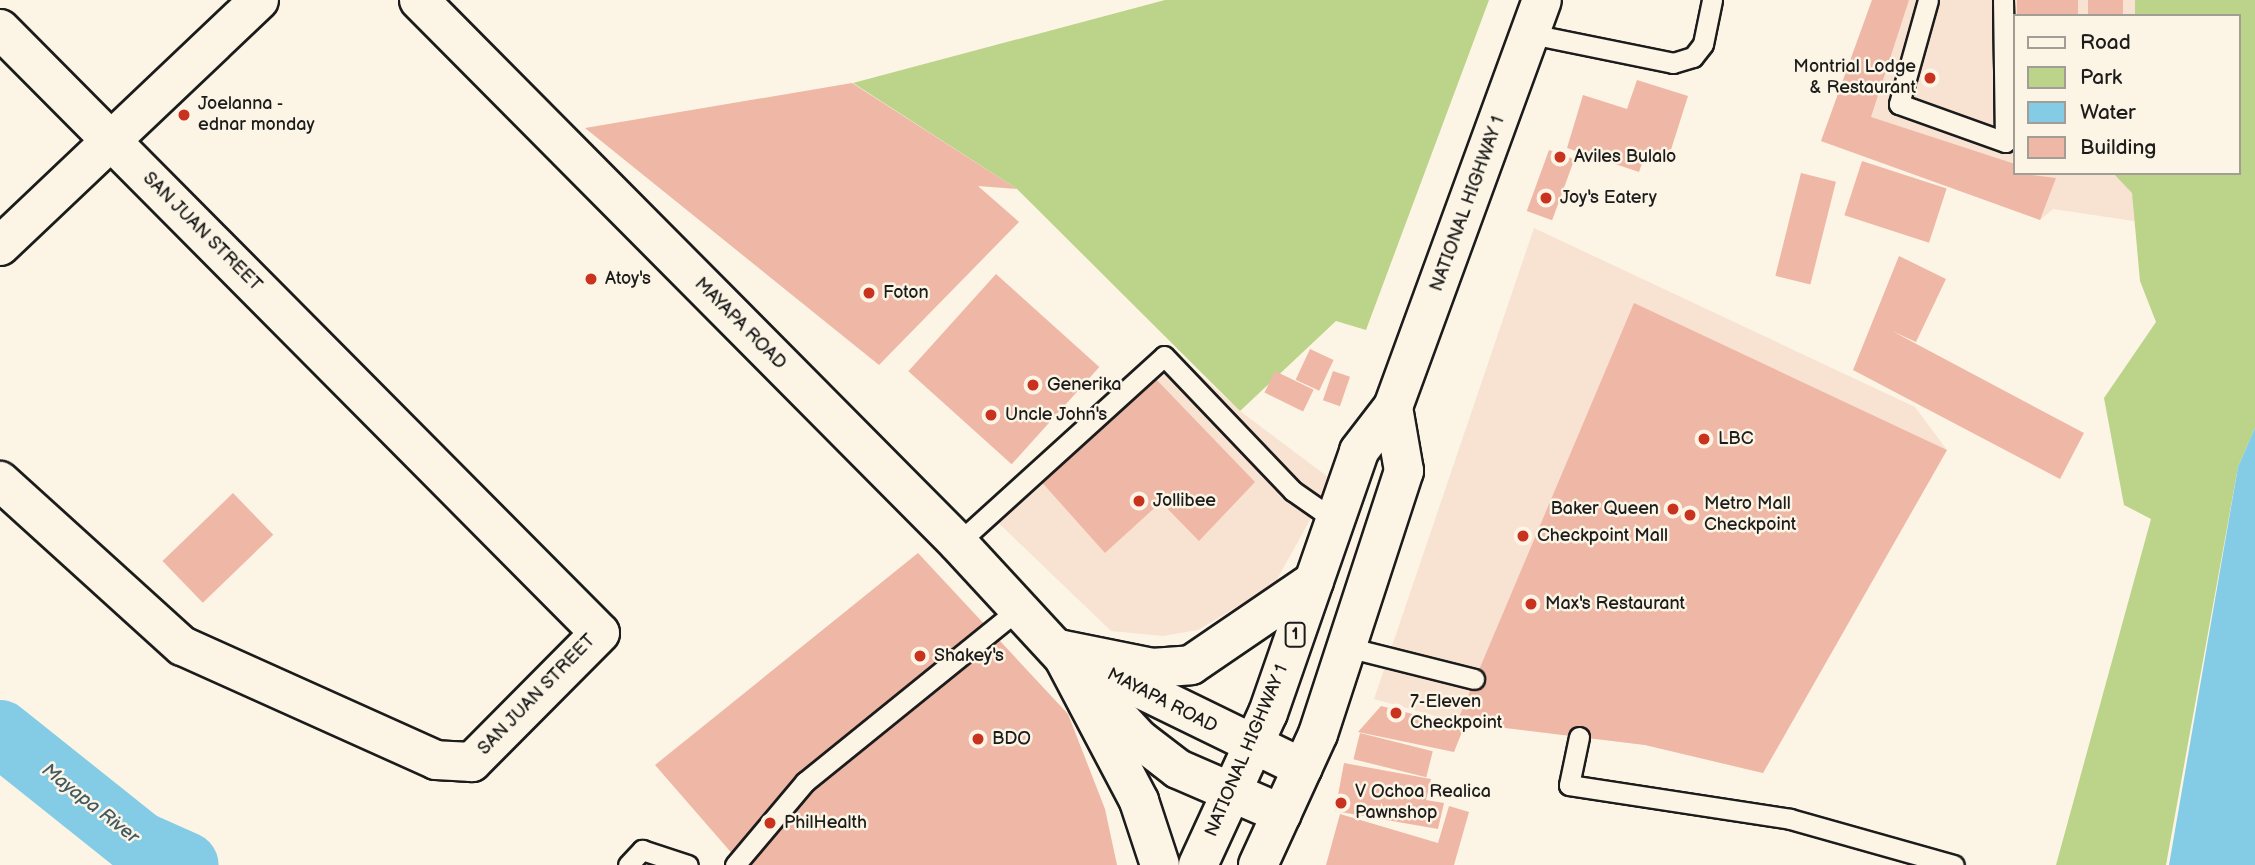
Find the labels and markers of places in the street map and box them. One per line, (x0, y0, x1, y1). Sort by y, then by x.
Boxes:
place label: Montrial Lodge & Restaurant (1793, 57, 1916, 100)
marker: Montrial Lodge & Restaurant (1922, 70, 1938, 86)
place label: Joelanna - ednar monday (198, 94, 315, 136)
marker: Joelanna - ednar monday (176, 107, 192, 123)
place label: Aviles Bulalo (1574, 146, 1676, 168)
marker: Aviles Bulalo (1552, 149, 1568, 165)
place label: Joy's Eatery (1560, 187, 1657, 209)
marker: Joy's Eatery (1538, 190, 1554, 206)
place label: Atoy's (605, 268, 651, 290)
marker: Atoy's (583, 271, 599, 287)
place label: Foton (883, 282, 929, 304)
marker: Foton (861, 285, 877, 301)
place label: Generika (1047, 374, 1121, 396)
marker: Generika (1025, 377, 1041, 393)
place label: Uncle John's (1005, 404, 1108, 426)
marker: Uncle John's (983, 407, 999, 423)
place label: LBC (1718, 428, 1753, 450)
marker: LBC (1696, 431, 1712, 447)
place label: Jollibee (1153, 490, 1216, 512)
marker: Jollibee (1131, 493, 1147, 509)
place label: Metro Mall Checkpoint (1704, 494, 1796, 536)
place label: Baker Queen (1550, 498, 1659, 520)
marker: Baker Queen (1665, 501, 1681, 517)
marker: Metro Mall Checkpoint (1682, 507, 1698, 523)
place label: Checkpoint Mall (1537, 525, 1668, 547)
marker: Checkpoint Mall (1515, 528, 1531, 544)
place label: Max's Restaurant (1545, 593, 1685, 615)
marker: Max's Restaurant (1523, 596, 1539, 612)
place label: Shakey's (934, 645, 1004, 667)
marker: Shakey's (912, 648, 928, 664)
place label: 7-Eleven Checkpoint (1410, 692, 1502, 734)
marker: 7-Eleven Checkpoint (1388, 705, 1404, 721)
place label: BDO (992, 728, 1031, 750)
marker: BDO (970, 731, 986, 747)
place label: V Ochoa Realica Pawnshop (1355, 782, 1491, 824)
marker: V Ochoa Realica Pawnshop (1333, 795, 1349, 811)
place label: PhilHealth (784, 812, 867, 834)
marker: PhilHealth (762, 815, 778, 831)

